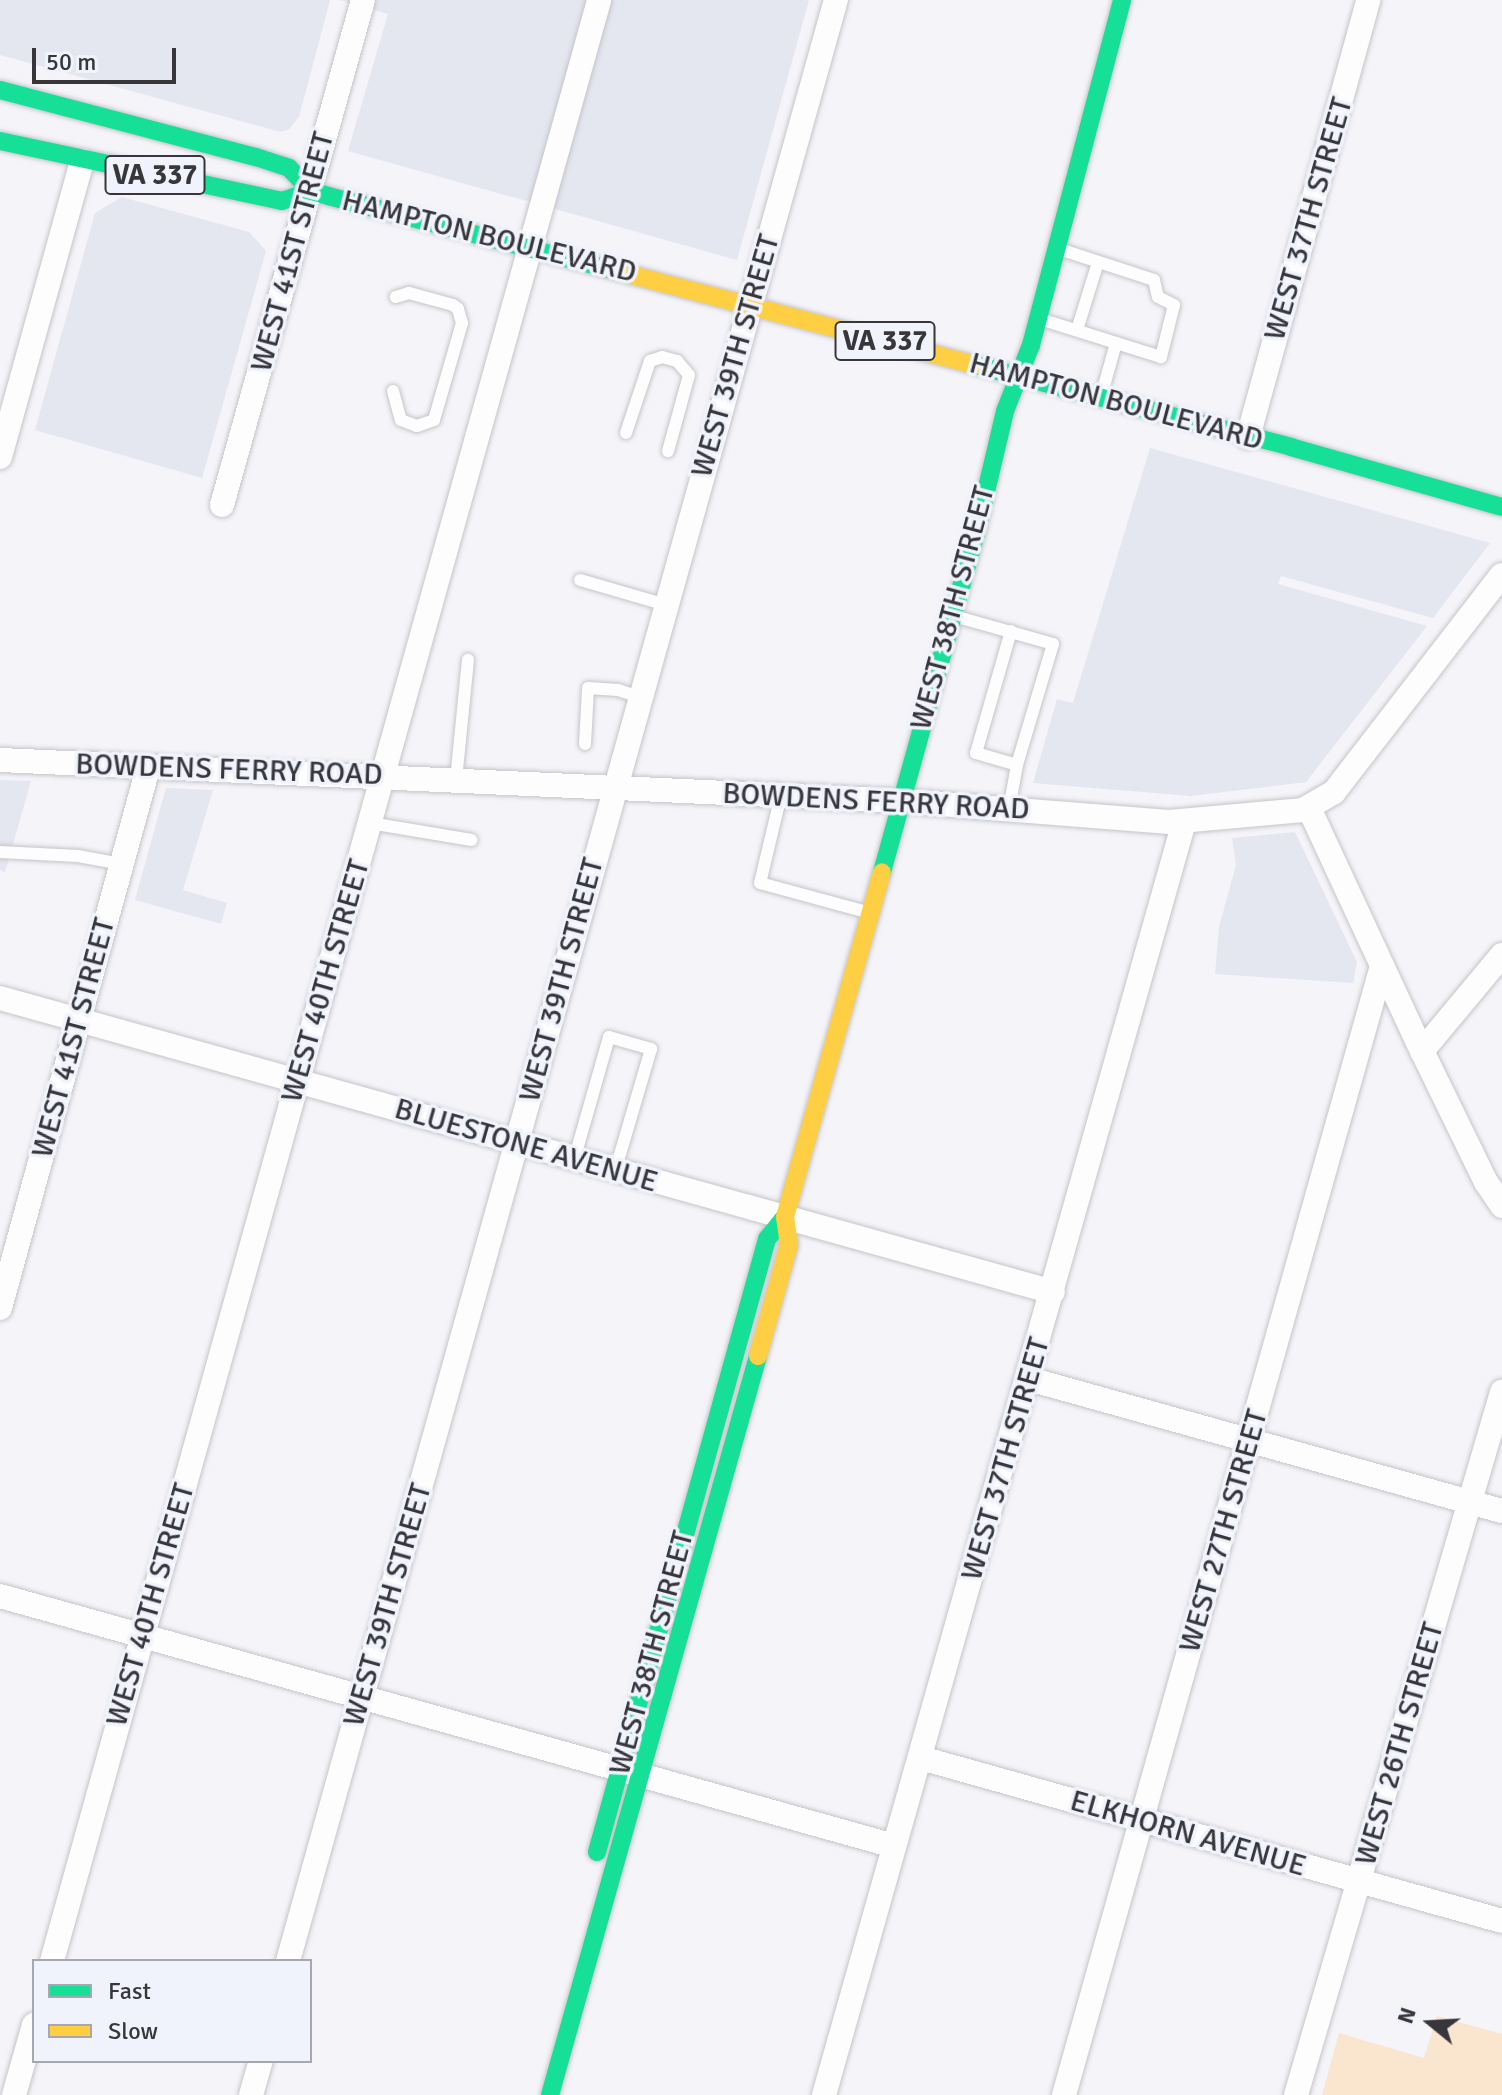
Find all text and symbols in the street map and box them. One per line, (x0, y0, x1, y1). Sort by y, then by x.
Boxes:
scale bar (36, 32, 180, 82)
text: 50 m (46, 47, 96, 77)
street label: WEST 37TH STREET (1257, 93, 1361, 345)
street label: WEST 41ST STREET (244, 128, 342, 376)
road number: VA 337 (103, 151, 207, 199)
street label: HAMPTON BOULEVARD (338, 183, 640, 291)
street label: WEST 39TH STREET (684, 230, 788, 482)
road number: VA 337 (833, 317, 937, 365)
street label: HAMPTON BOULEVARD (965, 346, 1267, 458)
street label: WEST 38TH STREET (903, 482, 1003, 734)
street label: BOWDENS FERRY ROAD (75, 747, 383, 793)
street label: BOWDENS FERRY ROAD (722, 776, 1030, 828)
street label: WEST 39TH STREET (512, 854, 612, 1106)
street label: WEST 40TH STREET (274, 855, 378, 1107)
street label: WEST 41ST STREET (25, 914, 123, 1162)
street label: BLUESTONE AVENUE (390, 1091, 662, 1201)
street label: WEST 37TH STREET (954, 1333, 1058, 1585)
street label: WEST 27TH STREET (1172, 1405, 1276, 1657)
street label: WEST 40TH STREET (99, 1479, 203, 1731)
street label: WEST 39TH STREET (336, 1479, 440, 1731)
street label: WEST 38TH STREET (602, 1527, 702, 1779)
street label: WEST 26TH STREET (1348, 1618, 1452, 1870)
street label: ELKHORN AVENUE (1066, 1783, 1310, 1885)
legend (32, 1959, 312, 2063)
text: Fast (108, 1976, 151, 2006)
north arrow (1390, 1983, 1470, 2063)
text: N (1391, 2004, 1422, 2027)
text: Slow (108, 2016, 158, 2046)

